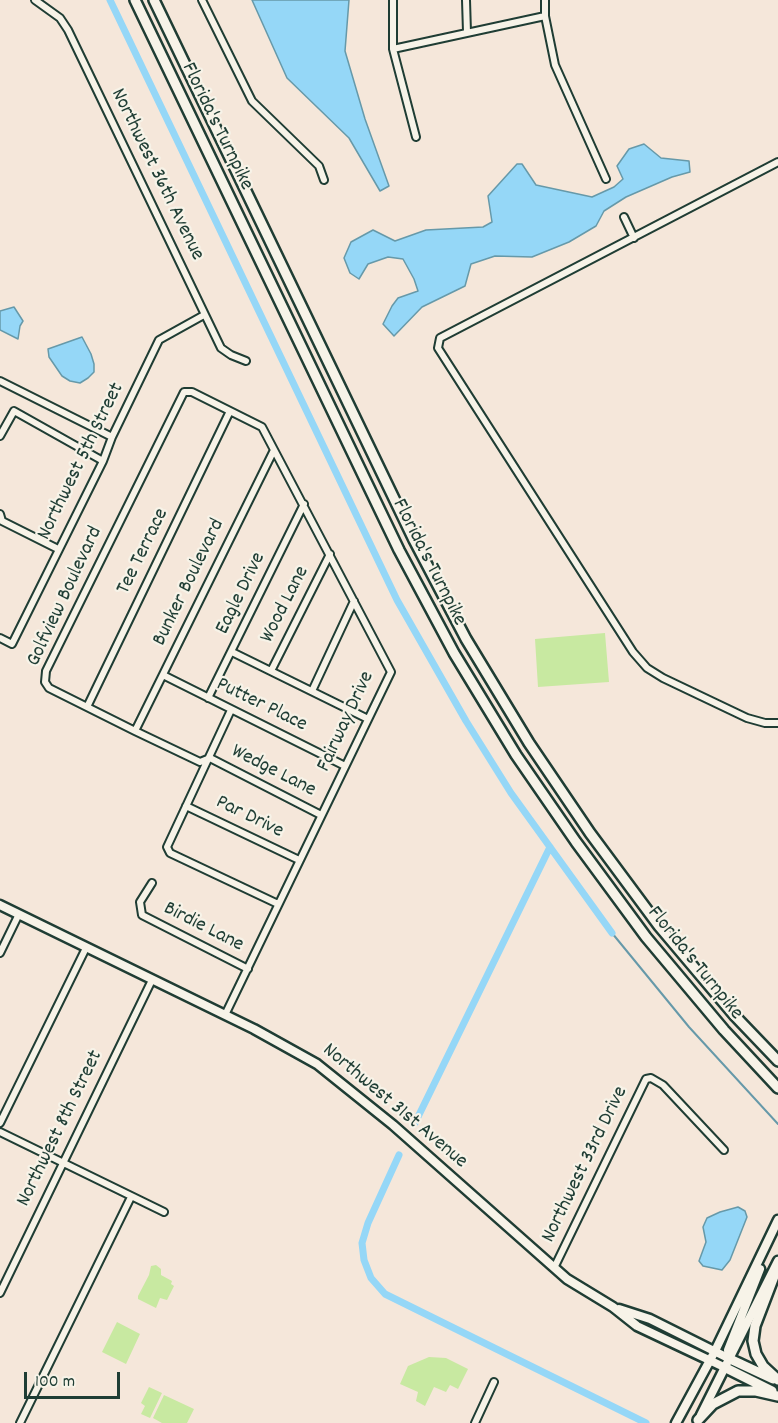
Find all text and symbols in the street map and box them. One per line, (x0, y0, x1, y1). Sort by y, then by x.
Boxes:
street label: Florida's Turnpike (174, 59, 258, 195)
street label: Northwest 36th Avenue (103, 85, 209, 265)
street label: Northwest 5th Street (33, 379, 131, 545)
street label: Florida's Turnpike (385, 495, 471, 631)
street label: Tee Terrace (112, 505, 176, 599)
street label: Bunker Boulevard (148, 515, 232, 651)
street label: Golfview Boulevard (23, 523, 109, 671)
street label: Eagle Drive (211, 549, 273, 639)
street label: Wood Lane (256, 562, 316, 648)
street label: Fairway Drive (313, 668, 381, 776)
street label: Putter Place (211, 673, 311, 739)
street label: Wedge Lane (226, 740, 320, 804)
street label: Par Drive (211, 791, 287, 845)
street label: Birdie Lane (159, 897, 247, 959)
street label: Florida's Turnpike (640, 902, 748, 1026)
street label: Northwest 31st Avenue (316, 1039, 472, 1175)
street label: Northwest 8th Street (12, 1047, 110, 1211)
street label: Northwest 33rd Drive (537, 1083, 635, 1247)
scale bar (27, 1360, 123, 1398)
text: 100 m (35, 1370, 75, 1395)

